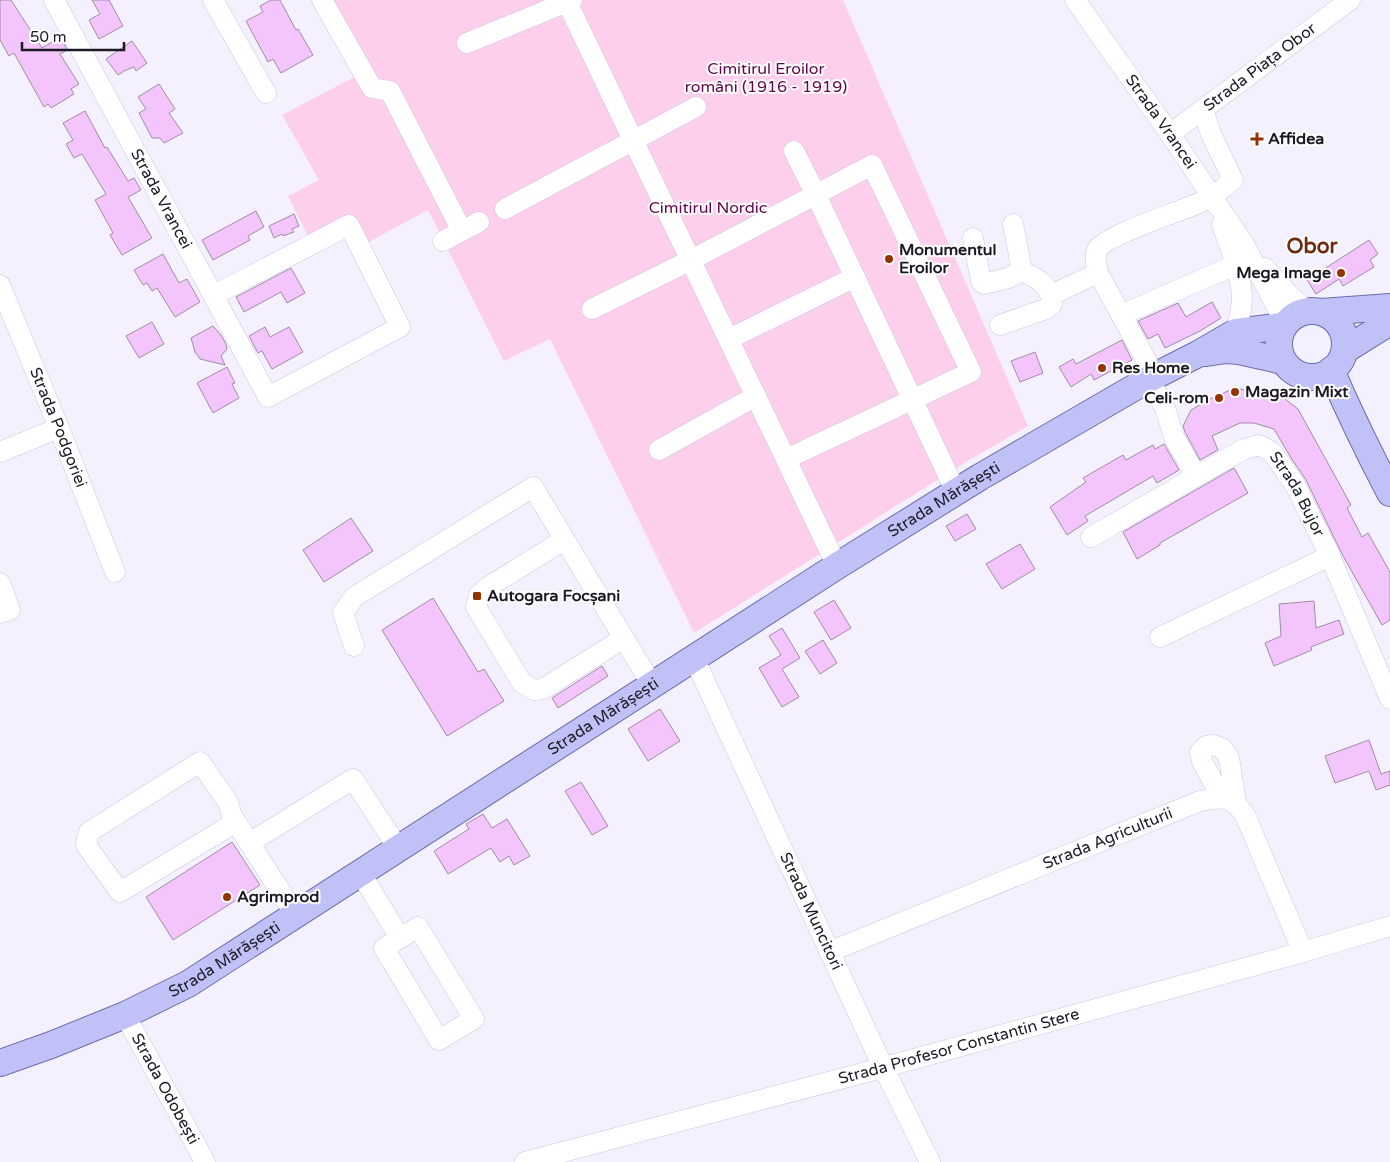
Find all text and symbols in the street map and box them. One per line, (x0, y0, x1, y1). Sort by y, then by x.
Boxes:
street label: Strada Piața Obor (1199, 18, 1321, 116)
scale bar (22, 20, 125, 52)
text: 50 m (30, 28, 67, 46)
park label: Cimitirul Eroilor români (1916 - 1919) (685, 59, 847, 97)
street label: Strada Vrancei (1121, 71, 1201, 173)
place label: Affidea (1268, 129, 1324, 149)
marker: Affidea (1250, 132, 1264, 146)
street label: Strada Vrancei (126, 145, 196, 252)
park label: Cimitirul Nordic (649, 198, 767, 218)
district label: Obor (1287, 234, 1338, 259)
place label: Monumentul Eroilor (899, 240, 997, 278)
marker: Monumentul Eroilor (883, 253, 895, 265)
place label: Mega Image (1236, 263, 1331, 283)
marker: Mega Image (1335, 267, 1347, 279)
place label: Res Home (1112, 358, 1190, 378)
marker: Res Home (1096, 362, 1108, 374)
street label: Strada Podgoriei (25, 365, 91, 490)
place label: Magazin Mixt (1245, 382, 1349, 402)
marker: Magazin Mixt (1229, 386, 1241, 398)
place label: Celi-rom (1144, 388, 1209, 408)
marker: Celi-rom (1213, 392, 1225, 404)
street label: Strada Bujor (1265, 448, 1329, 541)
street label: Strada Mărășești (884, 458, 1004, 542)
place label: Autogara Focșani (487, 586, 620, 606)
marker: Autogara Focșani (471, 590, 483, 602)
street label: Strada Mărășești (544, 673, 662, 760)
street label: Strada Agriculturii (1040, 803, 1176, 874)
street label: Strada Muncitori (775, 849, 847, 973)
place label: Agrimprod (237, 887, 319, 907)
marker: Agrimprod (221, 891, 233, 903)
street label: Strada Mărășești (165, 917, 284, 1002)
street label: Strada Profesor Constantin Stere (836, 1004, 1082, 1089)
street label: Strada Odobești (127, 1030, 203, 1148)

